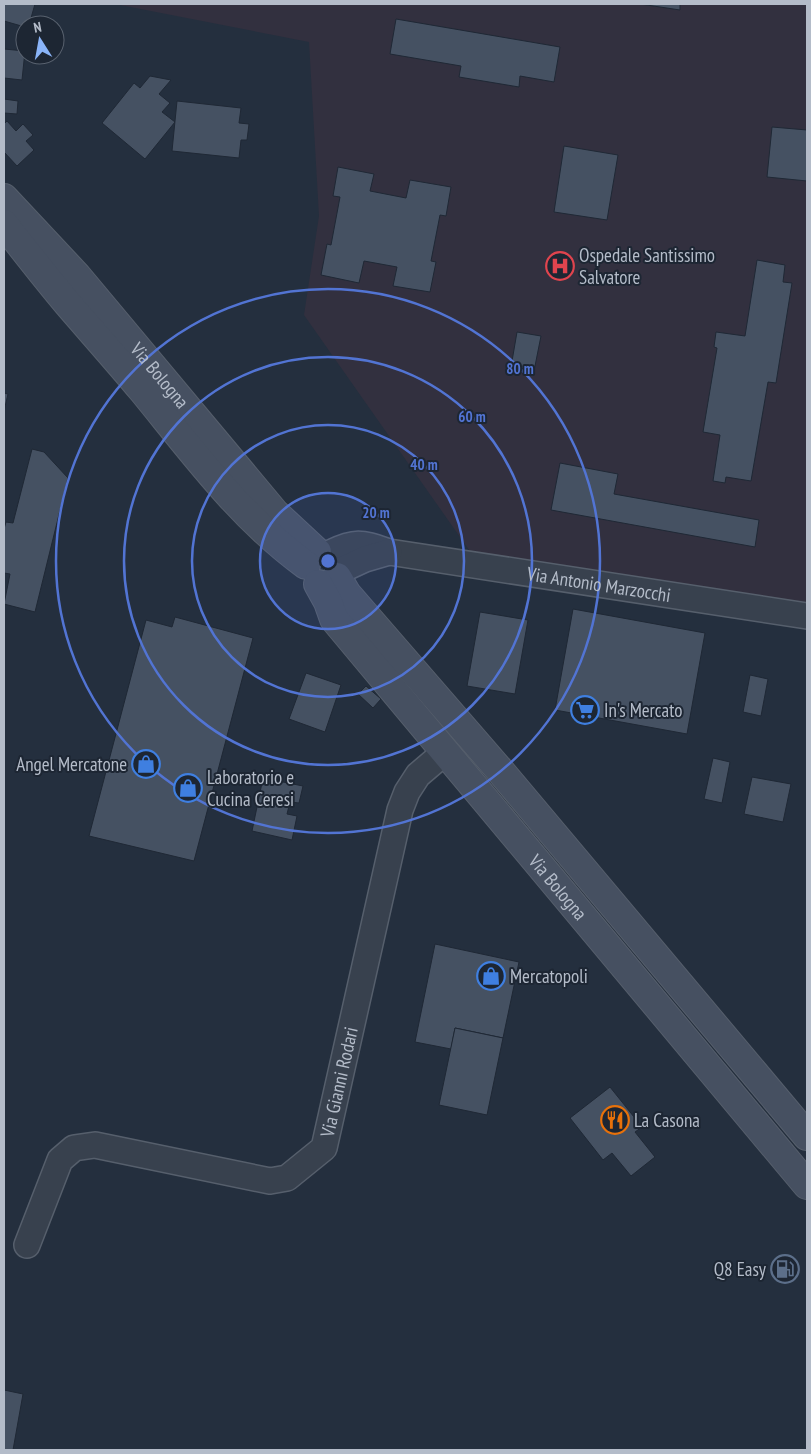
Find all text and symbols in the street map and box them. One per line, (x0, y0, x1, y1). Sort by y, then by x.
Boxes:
north arrow (15, 15, 65, 65)
text: N (32, 18, 43, 37)
place label: Ospedale Santissimo Salvatore (579, 243, 715, 289)
hospital icon: Ospedale Santissimo Salvatore (545, 251, 575, 281)
street label: Via Bologna (125, 337, 194, 413)
text: 80 m (506, 359, 534, 378)
text: 60 m (458, 407, 486, 426)
text: 40 m (410, 455, 438, 474)
text: 20 m (362, 503, 390, 522)
centre of rings (319, 552, 337, 570)
street label: Via Antonio Marzocchi (524, 561, 672, 607)
supermarket icon: In's Mercato (570, 695, 600, 725)
place label: In's Mercato (604, 698, 682, 722)
shop icon: Angel Mercatone (131, 749, 161, 779)
place label: Angel Mercatone (16, 752, 127, 776)
place label: Laboratorio e Cucina Ceresi (207, 765, 294, 811)
shop icon: Laboratorio e Cucina Ceresi (173, 773, 203, 803)
street label: Via Bologna (523, 848, 592, 925)
shop icon: Mercatopoli (476, 961, 506, 991)
place label: Mercatopoli (510, 964, 588, 988)
street label: Via Gianni Rodari (315, 1025, 363, 1140)
restaurant icon: La Casona (600, 1105, 630, 1135)
place label: La Casona (634, 1108, 700, 1132)
fuel station icon: Q8 Easy (770, 1254, 800, 1284)
place label: Q8 Easy (714, 1257, 767, 1281)

